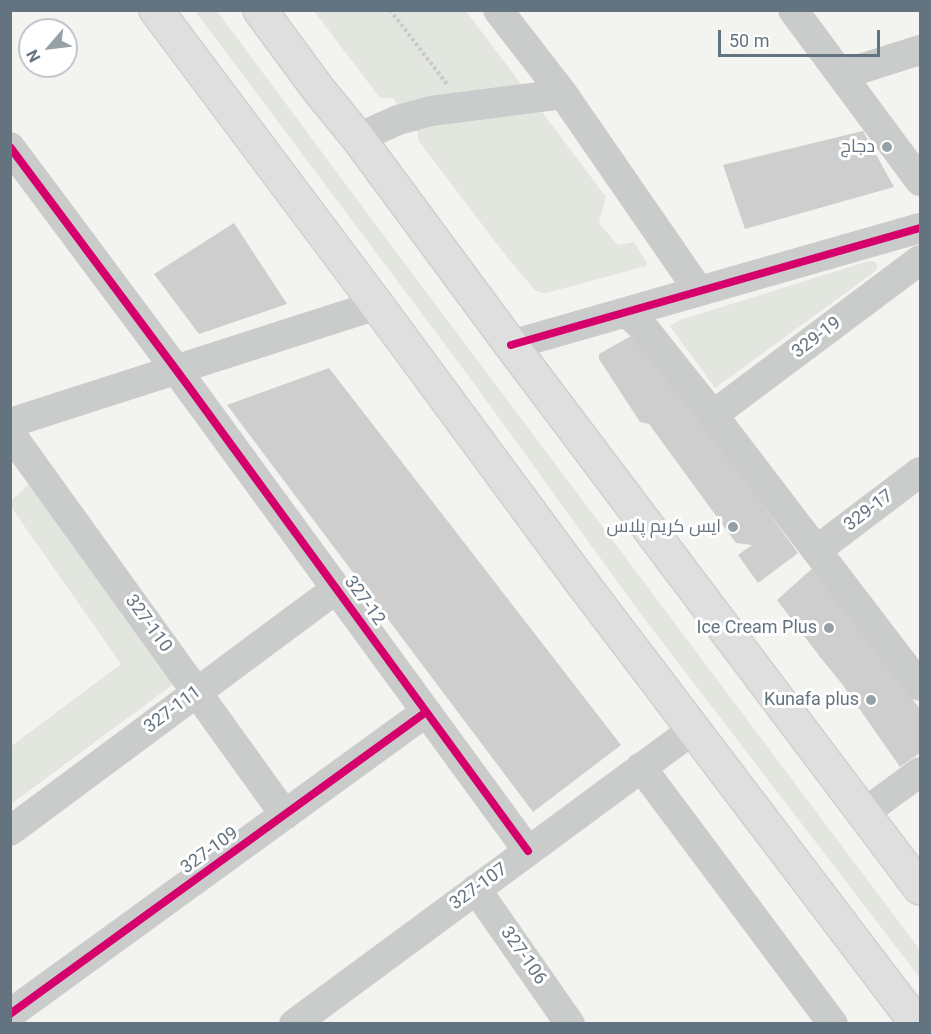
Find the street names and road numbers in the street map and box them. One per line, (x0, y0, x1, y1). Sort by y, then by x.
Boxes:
street label: 329-19 (788, 313, 846, 363)
street label: 329-17 (840, 486, 898, 536)
street label: 327-12 (339, 572, 389, 630)
street label: 327-110 (120, 591, 176, 657)
street label: 327-111 (140, 682, 206, 738)
street label: 327-109 (177, 823, 243, 879)
street label: 327-107 (446, 859, 512, 915)
street label: 327-106 (495, 923, 551, 989)

